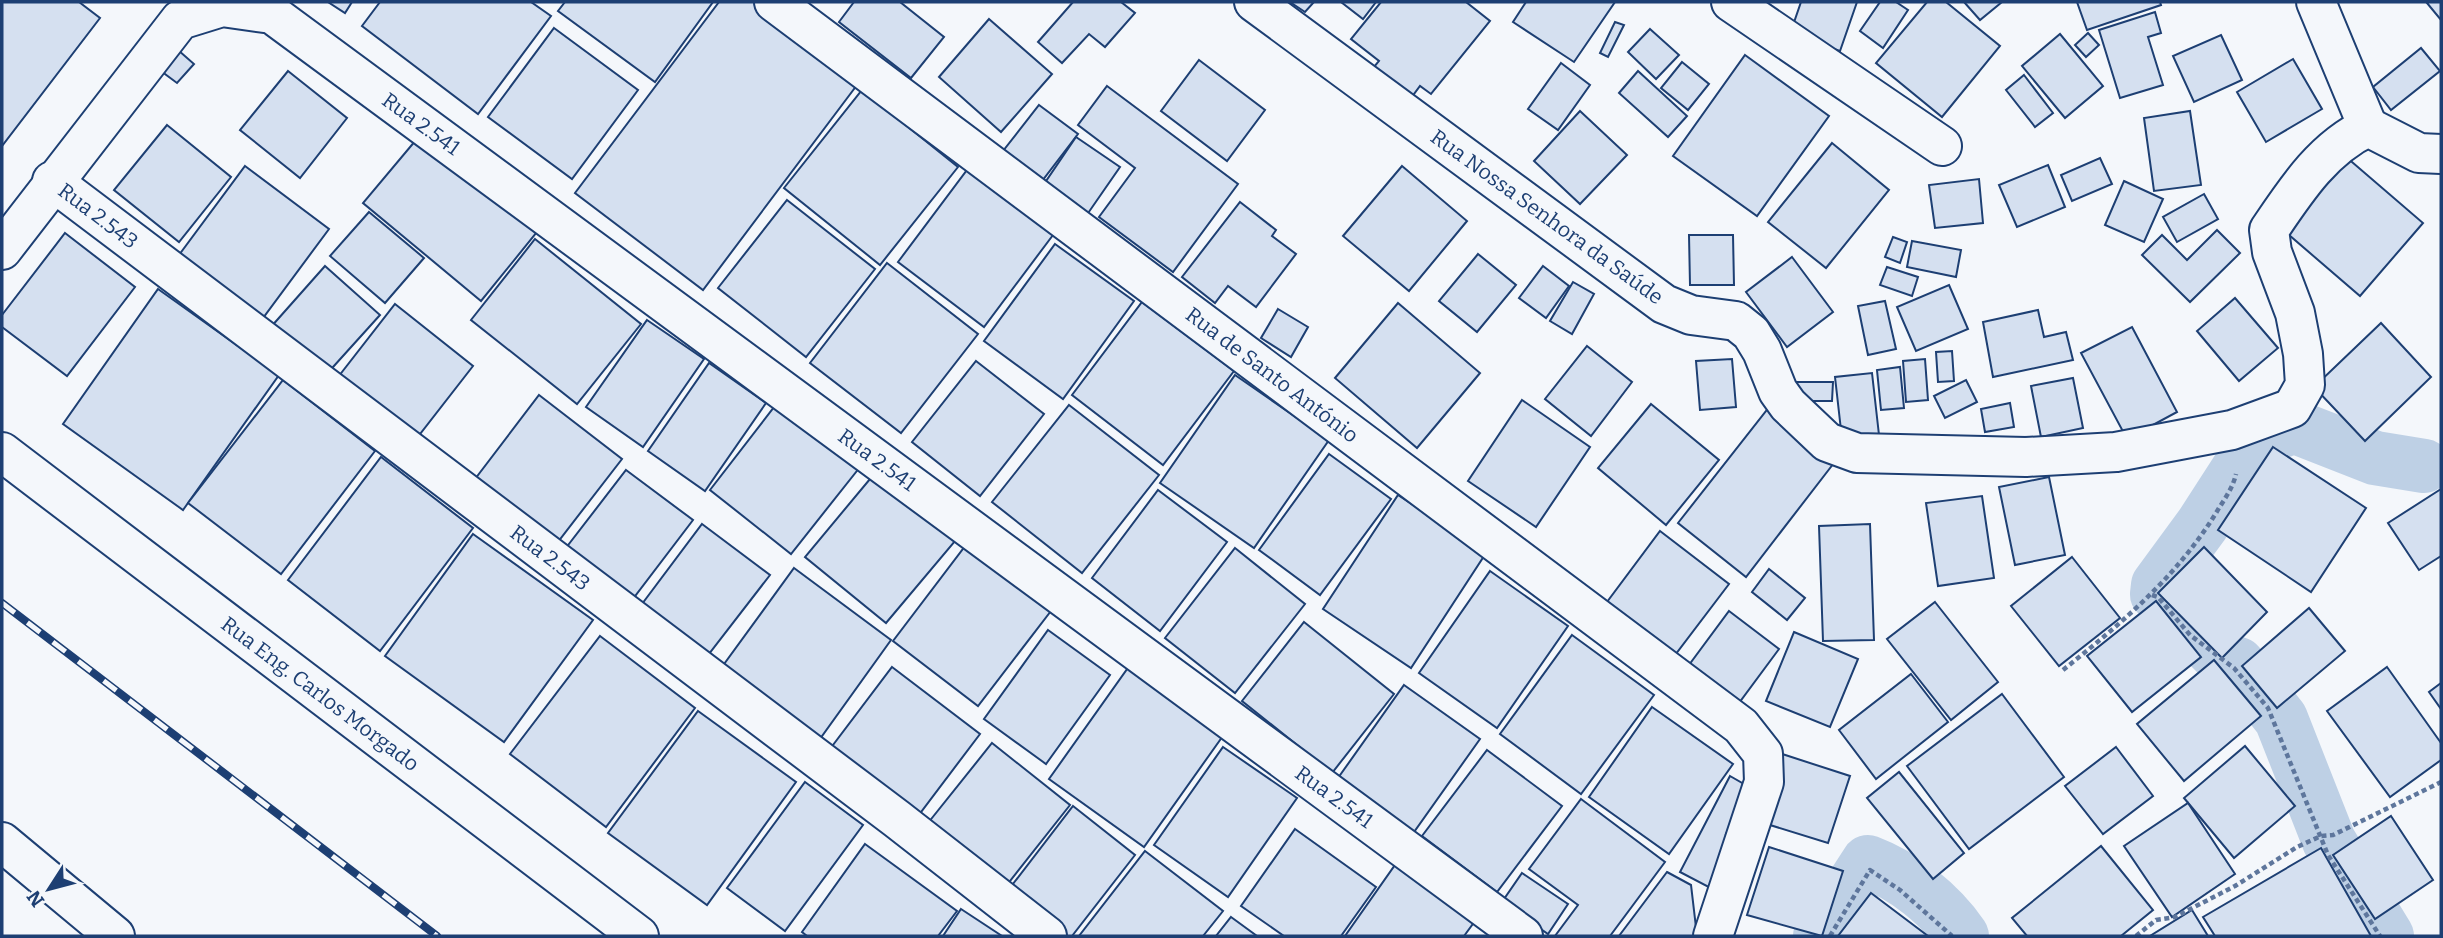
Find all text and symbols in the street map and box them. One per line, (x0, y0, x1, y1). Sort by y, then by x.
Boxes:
street label: Rua 2.541 (377, 87, 465, 161)
street label: Rua Nossa Senhora da Saúde (1426, 124, 1668, 310)
street label: Rua 2.543 (53, 177, 143, 255)
street label: Rua de Santo António (1180, 302, 1364, 448)
street label: Rua 2.541 (833, 423, 921, 497)
street label: Rua 2.543 (505, 519, 595, 597)
street label: Rua Eng. Carlos Morgado (216, 611, 424, 777)
street label: Rua 2.541 (1290, 760, 1378, 834)
north arrow (14, 854, 84, 924)
text: N (22, 886, 49, 911)

